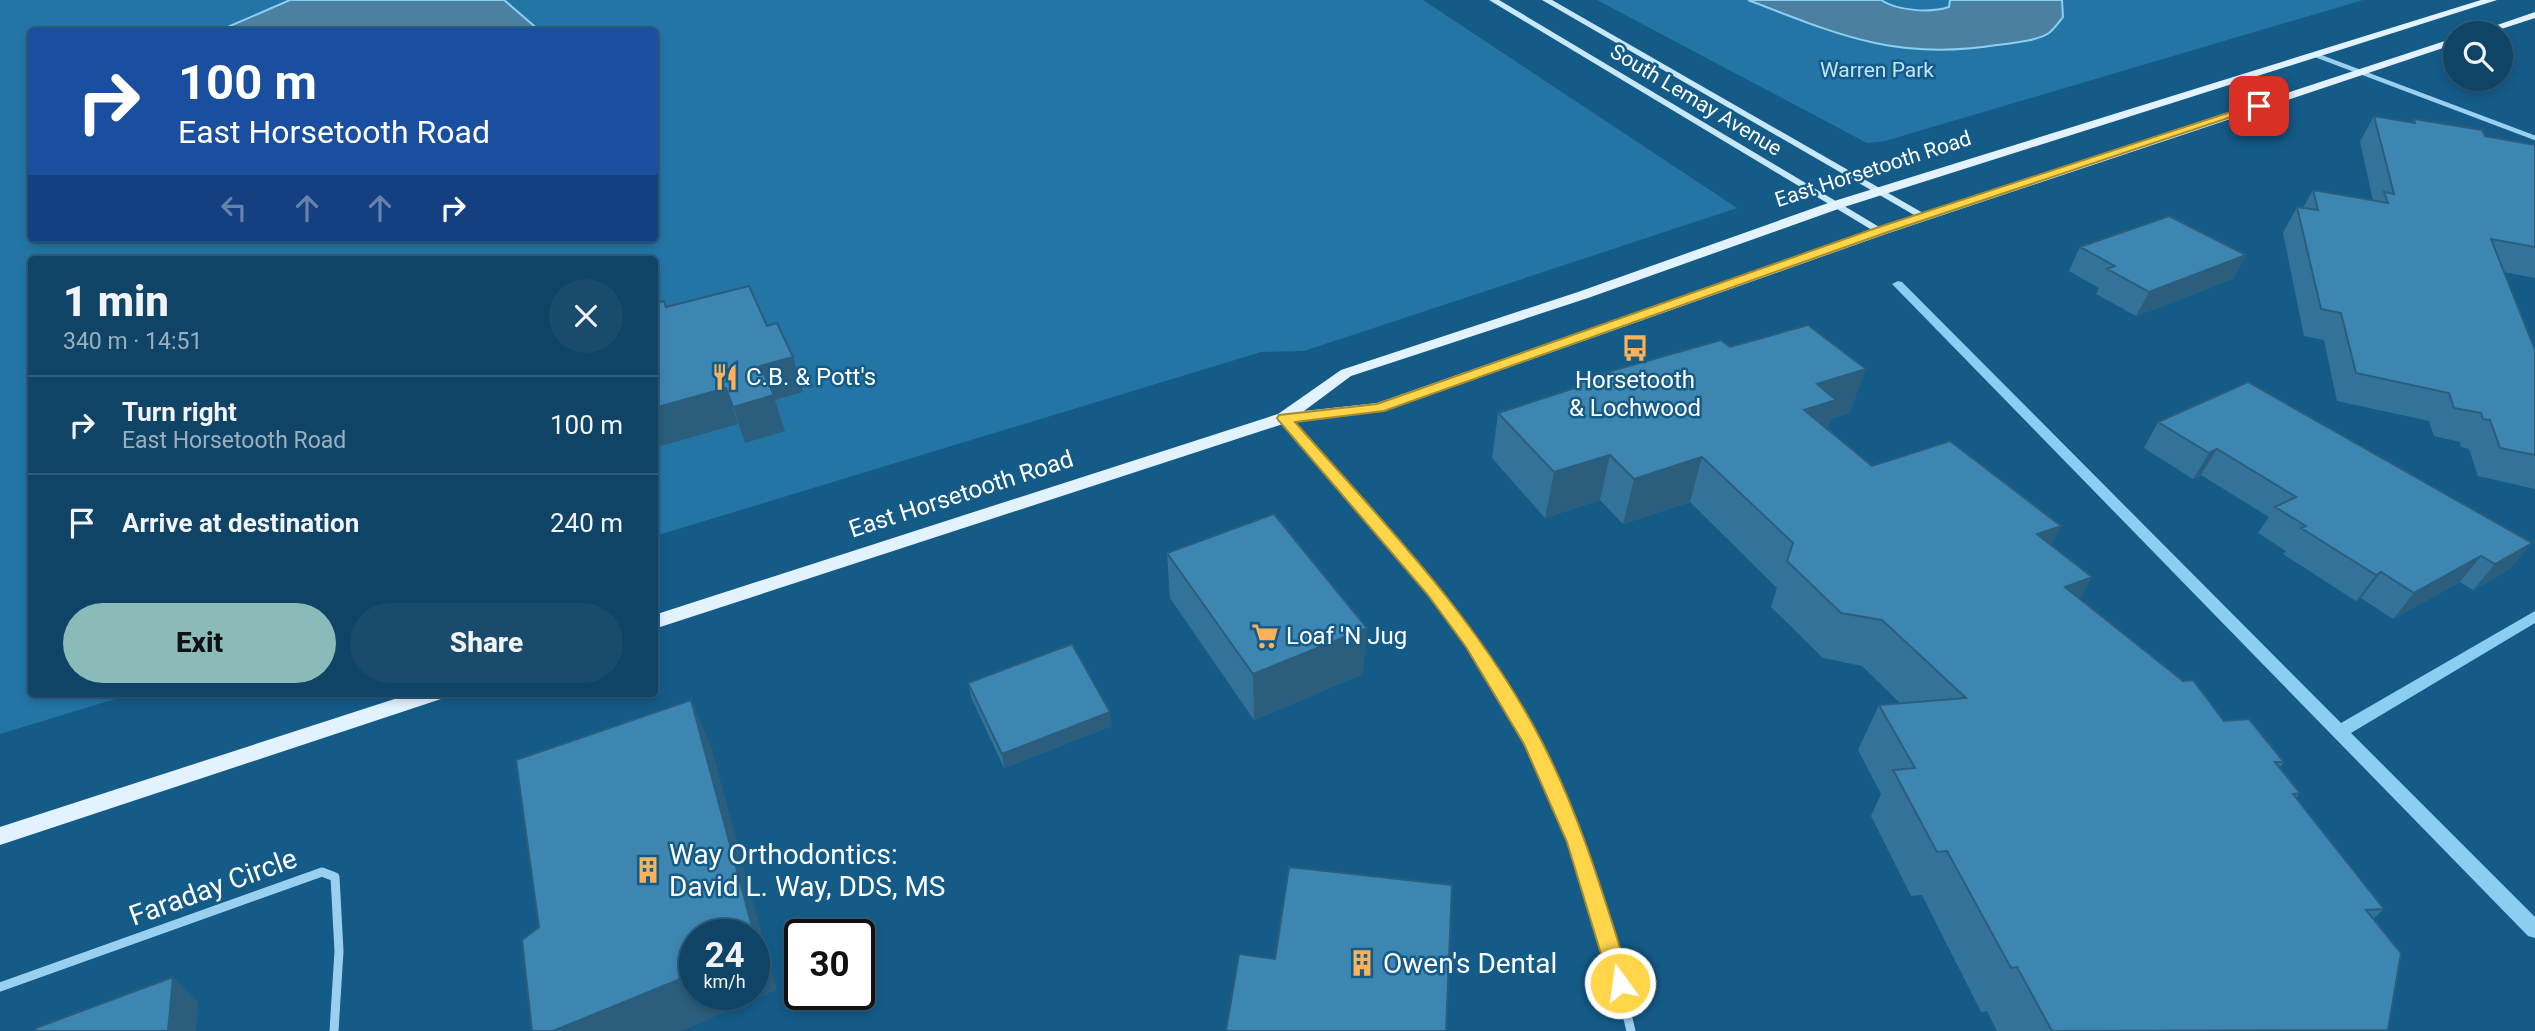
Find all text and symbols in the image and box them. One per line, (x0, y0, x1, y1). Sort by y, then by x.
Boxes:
map controls (2443, 21, 2513, 91)
button: search (2443, 21, 2513, 91)
street label: South Lemay Avenue (1606, 39, 1786, 161)
text: 100 m (178, 54, 317, 111)
icon: right (63, 56, 154, 147)
park label: Warren Park (1820, 58, 1934, 82)
pin (2229, 76, 2289, 136)
icon: arrive (2240, 87, 2278, 125)
text: East Horsetooth Road (178, 113, 490, 151)
street label: East Horsetooth Road (1772, 126, 1974, 212)
icon: left (215, 189, 253, 227)
icon: ahead (288, 189, 326, 227)
icon: ahead (361, 189, 399, 227)
icon: right (434, 189, 472, 227)
text: 1 min (63, 277, 169, 326)
button: close (549, 279, 623, 353)
text: 340 m · 14:51 (63, 328, 202, 355)
bus stop icon: Horsetooth & Lochwood (1620, 333, 1650, 363)
restaurant icon: C.B. & Pott's (710, 362, 740, 392)
place label: C.B. & Pott's (746, 363, 876, 391)
place label: Horsetooth & Lochwood (1569, 366, 1701, 422)
text: Turn right (122, 397, 237, 427)
icon: right (63, 406, 101, 444)
text: 100 m (550, 410, 623, 440)
text: East Horsetooth Road (122, 427, 346, 454)
street label: East Horsetooth Road (845, 445, 1077, 543)
icon: arrive (63, 504, 101, 542)
text: Arrive at destination (122, 508, 359, 538)
text: 240 m (550, 508, 623, 538)
button: Exit (63, 603, 336, 683)
button: Share (350, 603, 623, 683)
supermarket icon: Loaf 'N Jug (1250, 621, 1280, 651)
place label: Loaf 'N Jug (1286, 622, 1407, 650)
place label: Way Orthodontics: David L. Way, DDS, MS (669, 838, 945, 903)
street label: Faraday Circle (125, 841, 301, 933)
building icon: Way Orthodontics: David L. Way, DDS, MS (633, 855, 663, 885)
speed limit sign: 30 (784, 919, 875, 1010)
text: 24 (704, 935, 745, 976)
position arrow (1583, 946, 1657, 1020)
place label: Owen's Dental (1383, 947, 1557, 980)
building icon: Owen's Dental (1347, 948, 1377, 978)
text: km/h (703, 971, 746, 992)

